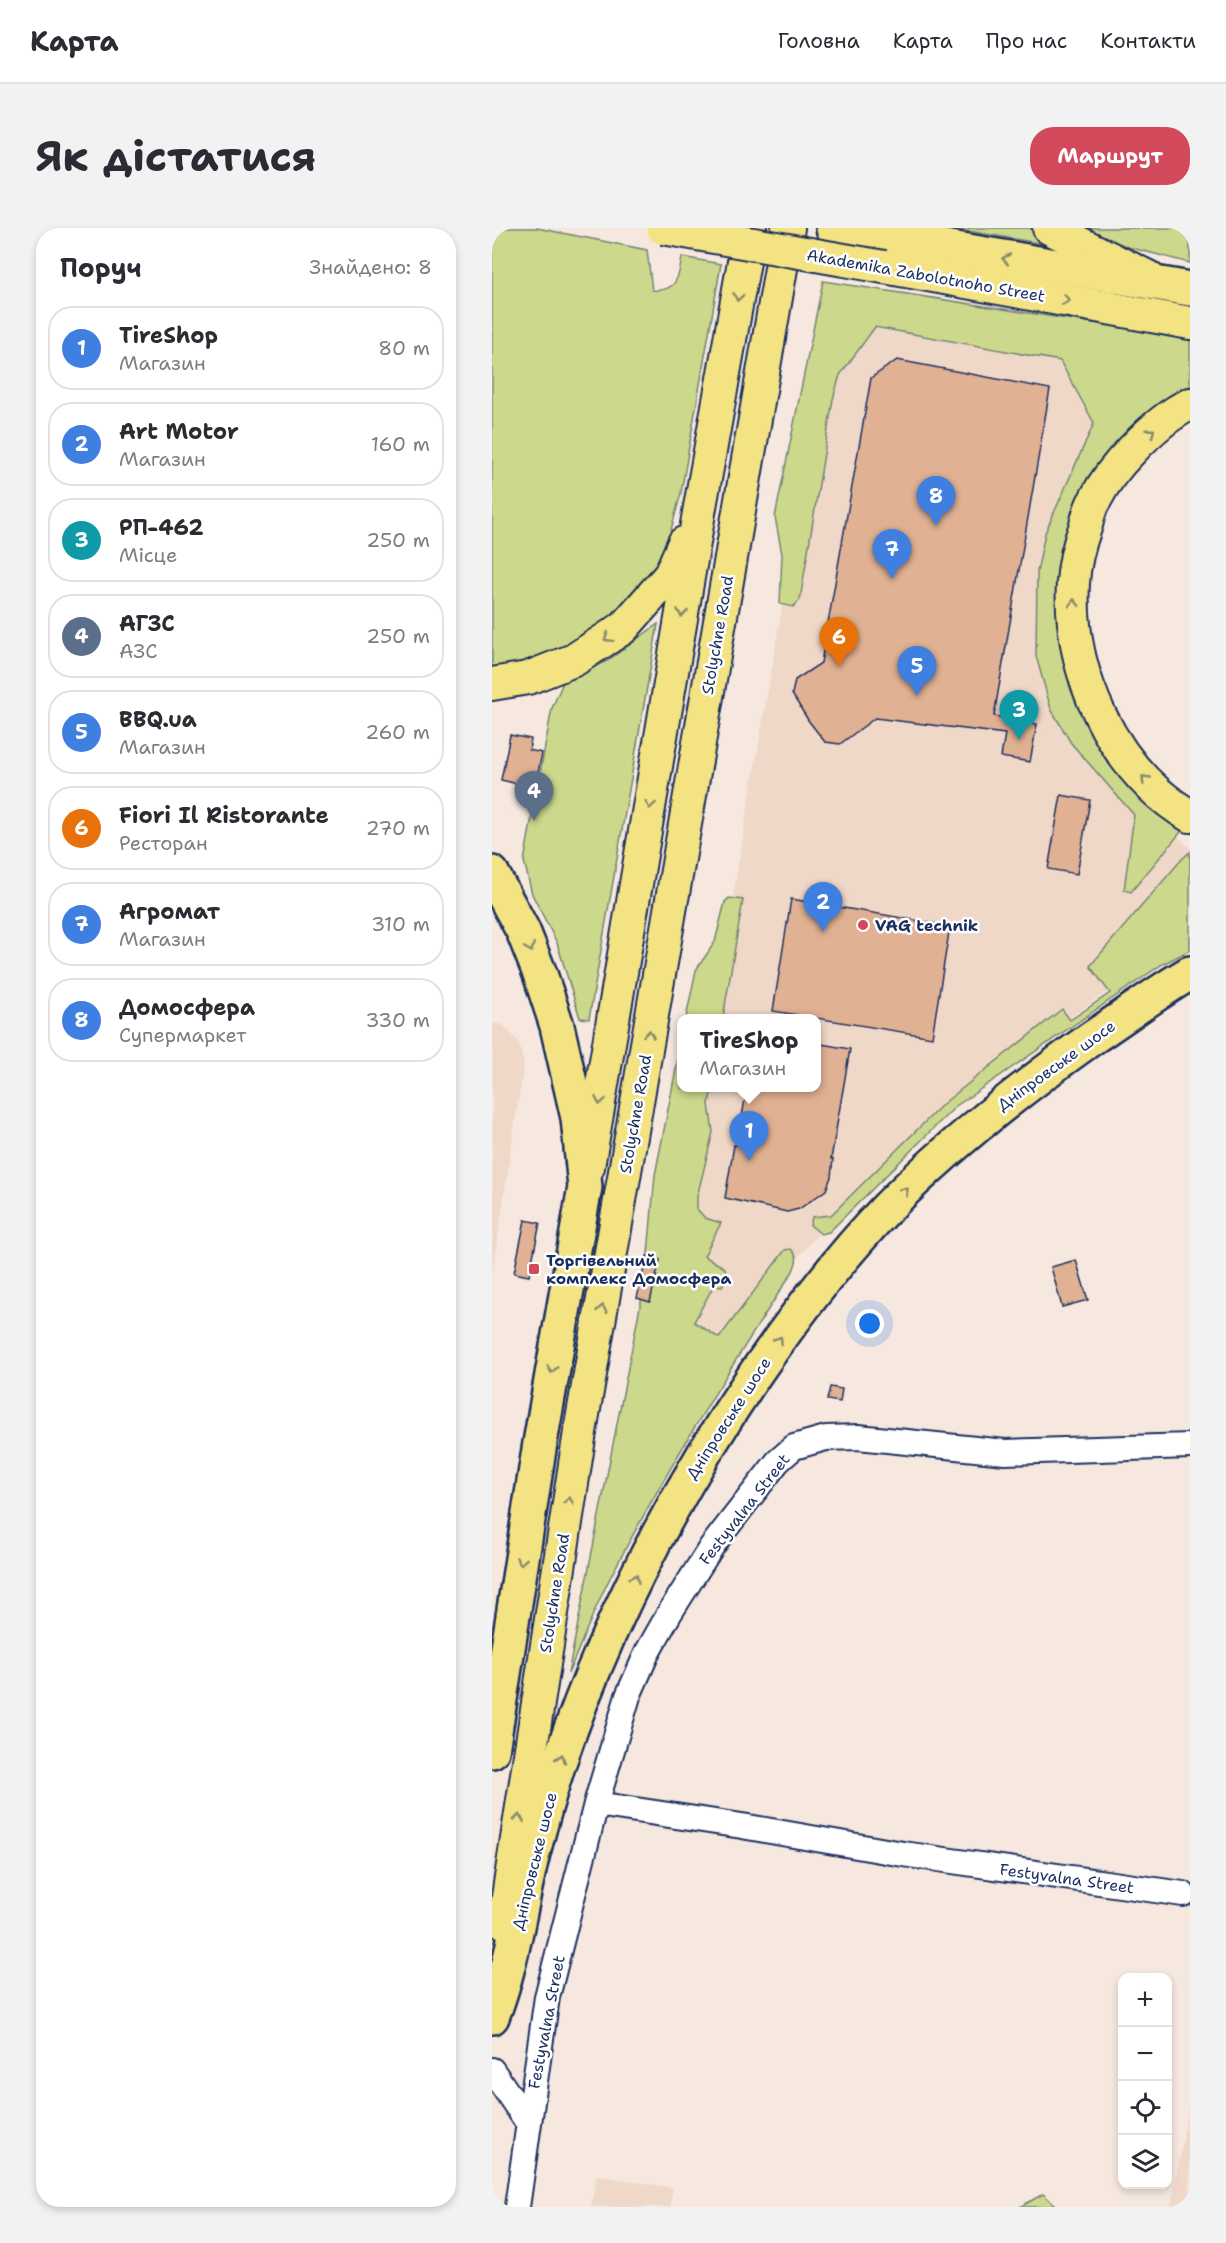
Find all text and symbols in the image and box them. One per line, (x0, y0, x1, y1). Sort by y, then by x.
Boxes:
text: Карта (30, 22, 119, 60)
text: Головна (778, 27, 860, 55)
text: Карта (893, 27, 953, 55)
text: Про нас (986, 27, 1067, 55)
text: Контакти (1100, 27, 1196, 55)
button: Маршрут (1030, 127, 1190, 185)
text: Як дістатися (36, 128, 316, 184)
street label: Akademika Zabolotnoho Street (805, 244, 1047, 307)
text: Поруч (60, 250, 142, 285)
one-way arrow (1002, 253, 1011, 265)
text: Знайдено: 8 (309, 254, 432, 280)
one-way arrow (732, 291, 745, 301)
one-way arrow (1060, 293, 1070, 306)
text: TireShop (119, 321, 218, 350)
text: 1 (77, 335, 86, 361)
text: 80 m (378, 335, 430, 361)
text: Магазин (119, 350, 206, 376)
text: Art Motor (119, 417, 239, 446)
one-way arrow (1144, 429, 1155, 440)
text: 2 (75, 431, 89, 457)
text: 160 m (371, 431, 430, 457)
text: Магазин (119, 446, 206, 472)
pin: 8 (916, 476, 956, 526)
text: РП-462 (119, 513, 204, 542)
text: 3 (75, 527, 89, 553)
text: 250 m (366, 527, 430, 553)
pin: 7 (872, 530, 912, 579)
text: Місце (119, 542, 177, 568)
street label: Stolychne Road (697, 574, 738, 696)
one-way arrow (1067, 598, 1080, 607)
one-way arrow (677, 608, 689, 618)
text: АГЗС (119, 609, 175, 638)
pin: 6 (820, 618, 858, 667)
text: 4 (75, 623, 89, 649)
text: 250 m (366, 623, 430, 649)
one-way arrow (604, 631, 615, 642)
text: АЗС (119, 638, 157, 664)
pin: 5 (898, 646, 936, 696)
pin: 3 (1000, 690, 1038, 740)
text: BBQ.ua (119, 705, 197, 734)
text: 5 (75, 719, 88, 745)
text: 260 m (365, 719, 430, 745)
text: Магазин (119, 734, 206, 760)
pin: 4 (514, 772, 554, 821)
one-way arrow (1141, 775, 1152, 786)
text: Fiori Il Ristorante (119, 801, 329, 830)
one-way arrow (645, 801, 657, 810)
text: 6 (75, 815, 89, 841)
text: 270 m (366, 815, 430, 841)
text: Ресторан (119, 830, 208, 856)
pin: 2 (804, 882, 842, 932)
text: Агромат (119, 897, 220, 926)
text: 7 (75, 911, 89, 937)
text: 310 m (371, 911, 430, 937)
place label: VAG technik (875, 915, 978, 936)
marker: VAG technik (856, 918, 870, 932)
text: Магазин (119, 926, 206, 952)
one-way arrow (523, 942, 535, 953)
text: Домосфера (119, 993, 255, 1022)
text: 8 (75, 1007, 89, 1033)
text: 330 m (366, 1007, 430, 1033)
popup (677, 1014, 821, 1092)
street label: Дніпровське шосе (993, 1015, 1120, 1115)
text: Супермаркет (119, 1022, 246, 1048)
text: TireShop (700, 1026, 798, 1055)
one-way arrow (642, 1029, 654, 1039)
street label: Stolychne Road (615, 1053, 656, 1175)
text: Магазин (700, 1055, 786, 1081)
one-way arrow (594, 1096, 606, 1106)
pin: 1 (730, 1112, 768, 1161)
one-way arrow (897, 1187, 908, 1198)
place label: Торгівельний комплекс Домосфера (546, 1250, 732, 1289)
marker: Торгівельний комплекс Домосфера (527, 1262, 541, 1276)
one-way arrow (595, 1304, 608, 1314)
your location (855, 1309, 884, 1338)
one-way arrow (772, 1335, 783, 1346)
street label: Дніпровське шосе (681, 1353, 776, 1483)
one-way arrow (547, 1364, 559, 1373)
street label: Festyvalna Street (694, 1449, 794, 1569)
one-way arrow (562, 1497, 574, 1506)
street label: Stolychne Road (535, 1532, 574, 1654)
one-way arrow (516, 1556, 528, 1566)
one-way arrow (628, 1574, 640, 1585)
one-way arrow (554, 1754, 567, 1764)
street label: Дніпровське шосе (507, 1790, 562, 1932)
one-way arrow (512, 1814, 525, 1824)
street label: Festyvalna Street (998, 1859, 1136, 1898)
street label: Festyvalna Street (523, 1954, 570, 2091)
map controls (1118, 1973, 1172, 2189)
button: + (1118, 1973, 1172, 2027)
button: − (1118, 2027, 1172, 2081)
button: locate (1118, 2081, 1172, 2135)
button: layers (1118, 2135, 1172, 2189)

